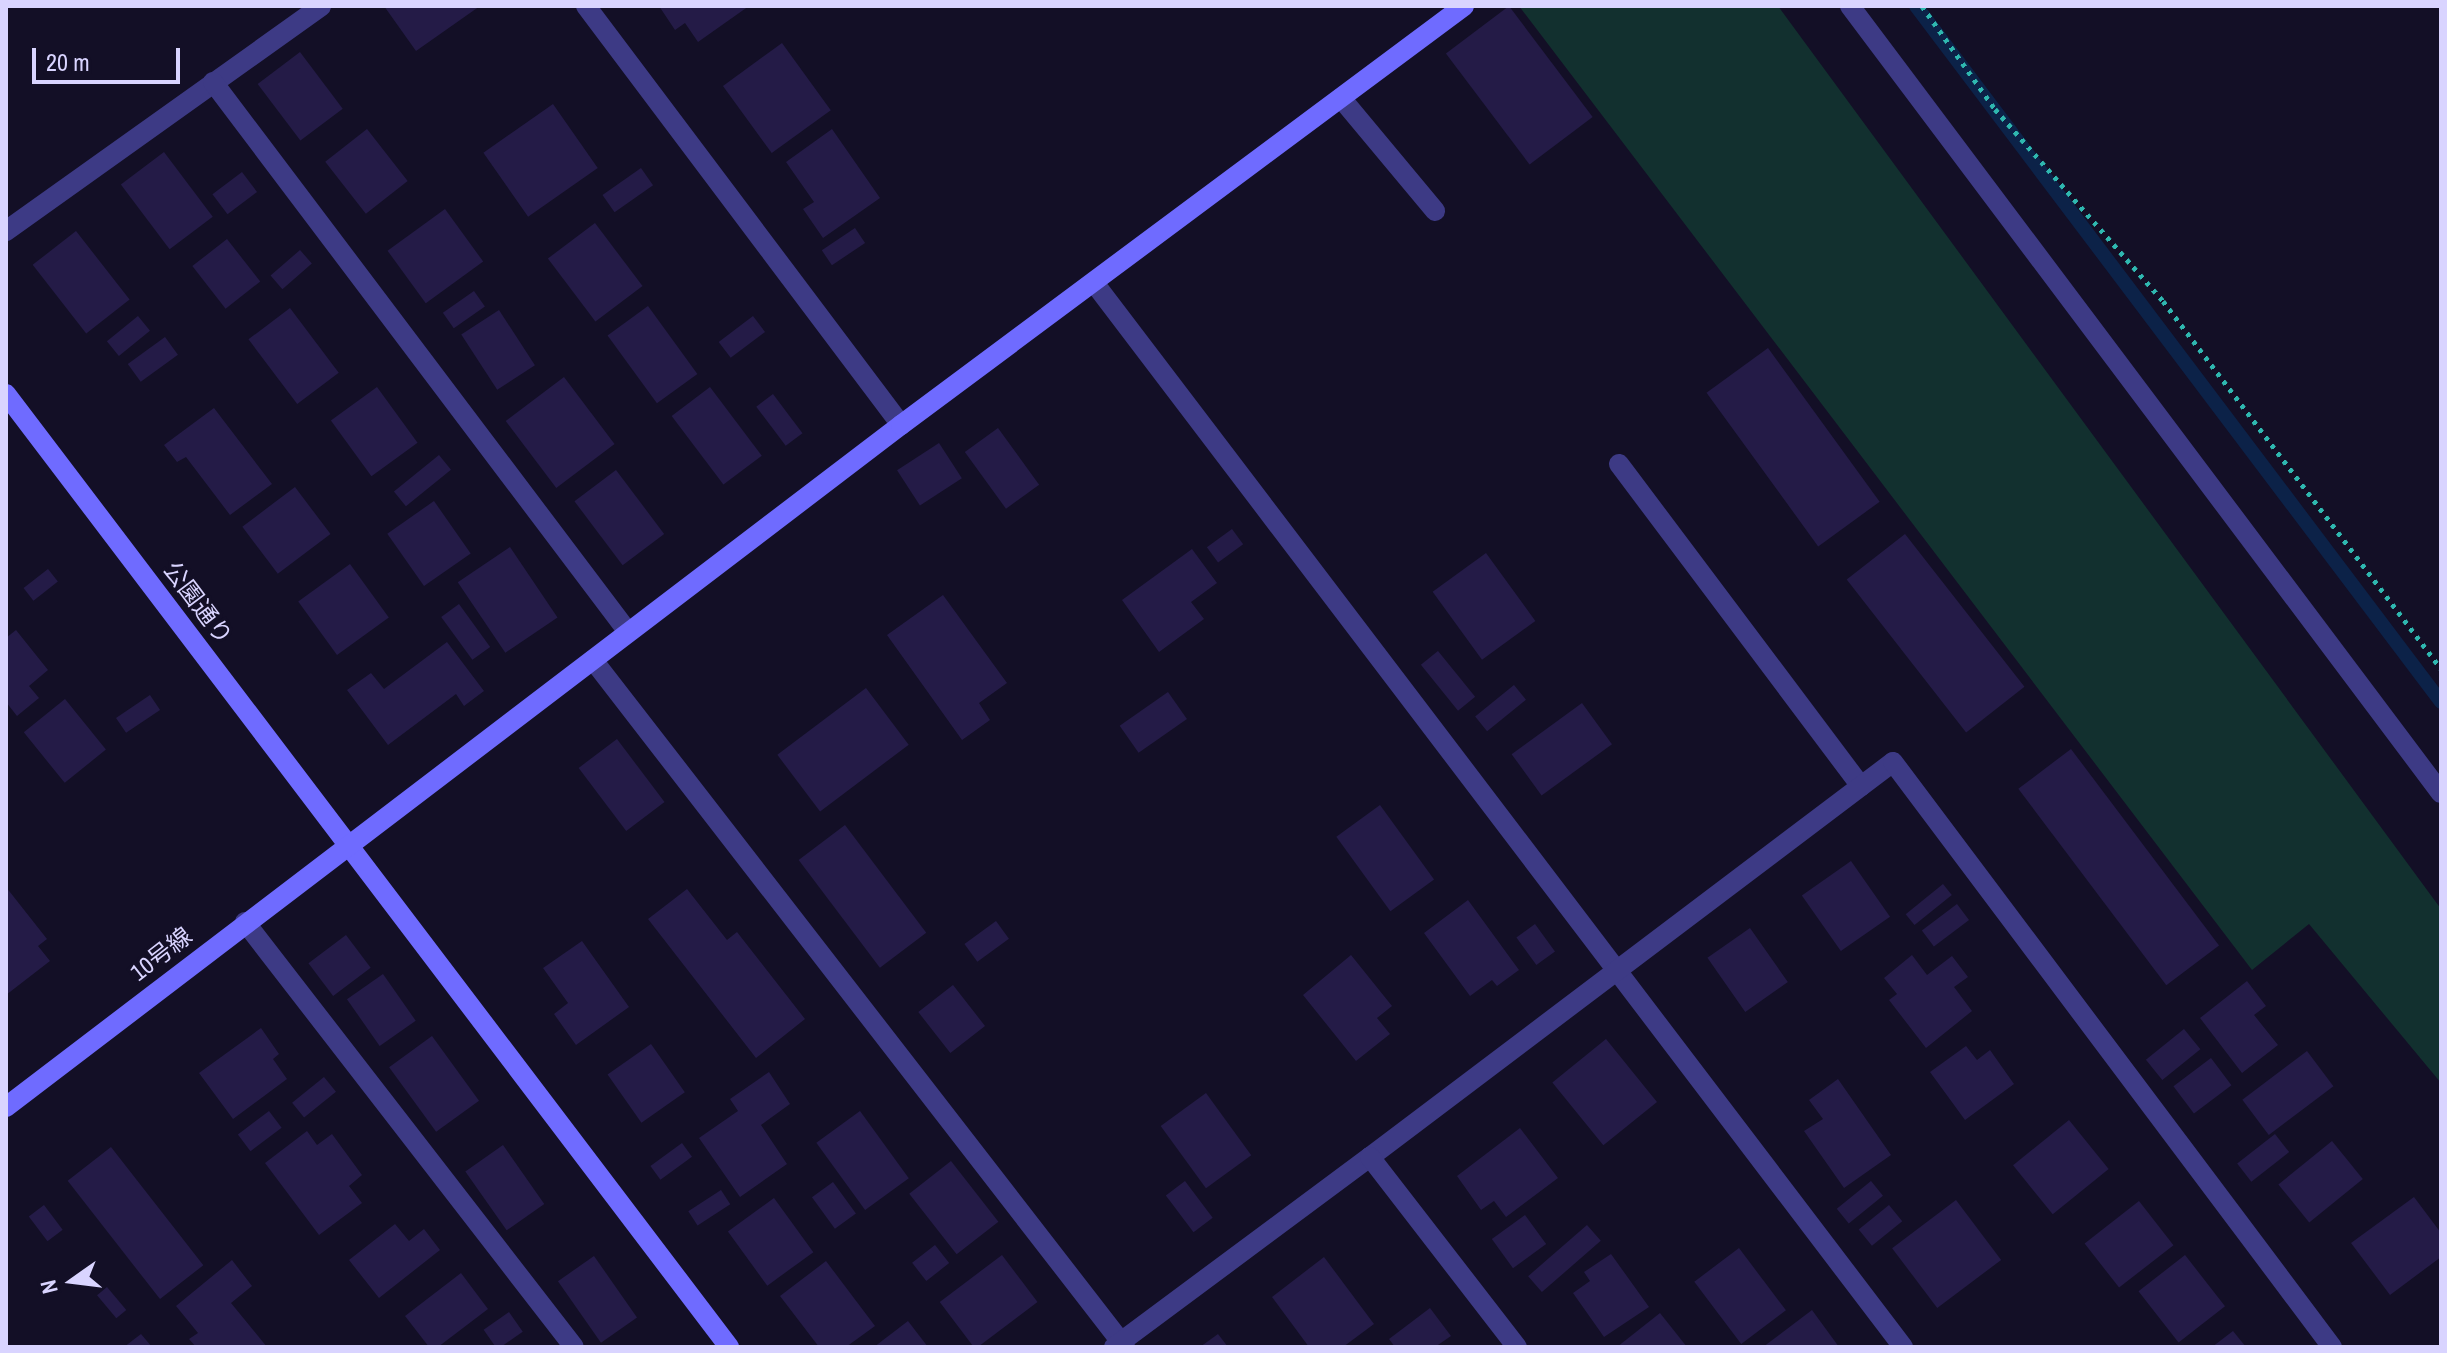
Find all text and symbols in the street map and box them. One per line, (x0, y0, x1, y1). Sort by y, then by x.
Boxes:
scale bar (36, 32, 184, 82)
text: 20 m (46, 46, 90, 78)
street label: 公園通り (158, 556, 238, 650)
street label: 10号線 (125, 921, 197, 987)
north arrow (32, 1241, 112, 1321)
text: N (33, 1277, 65, 1297)

